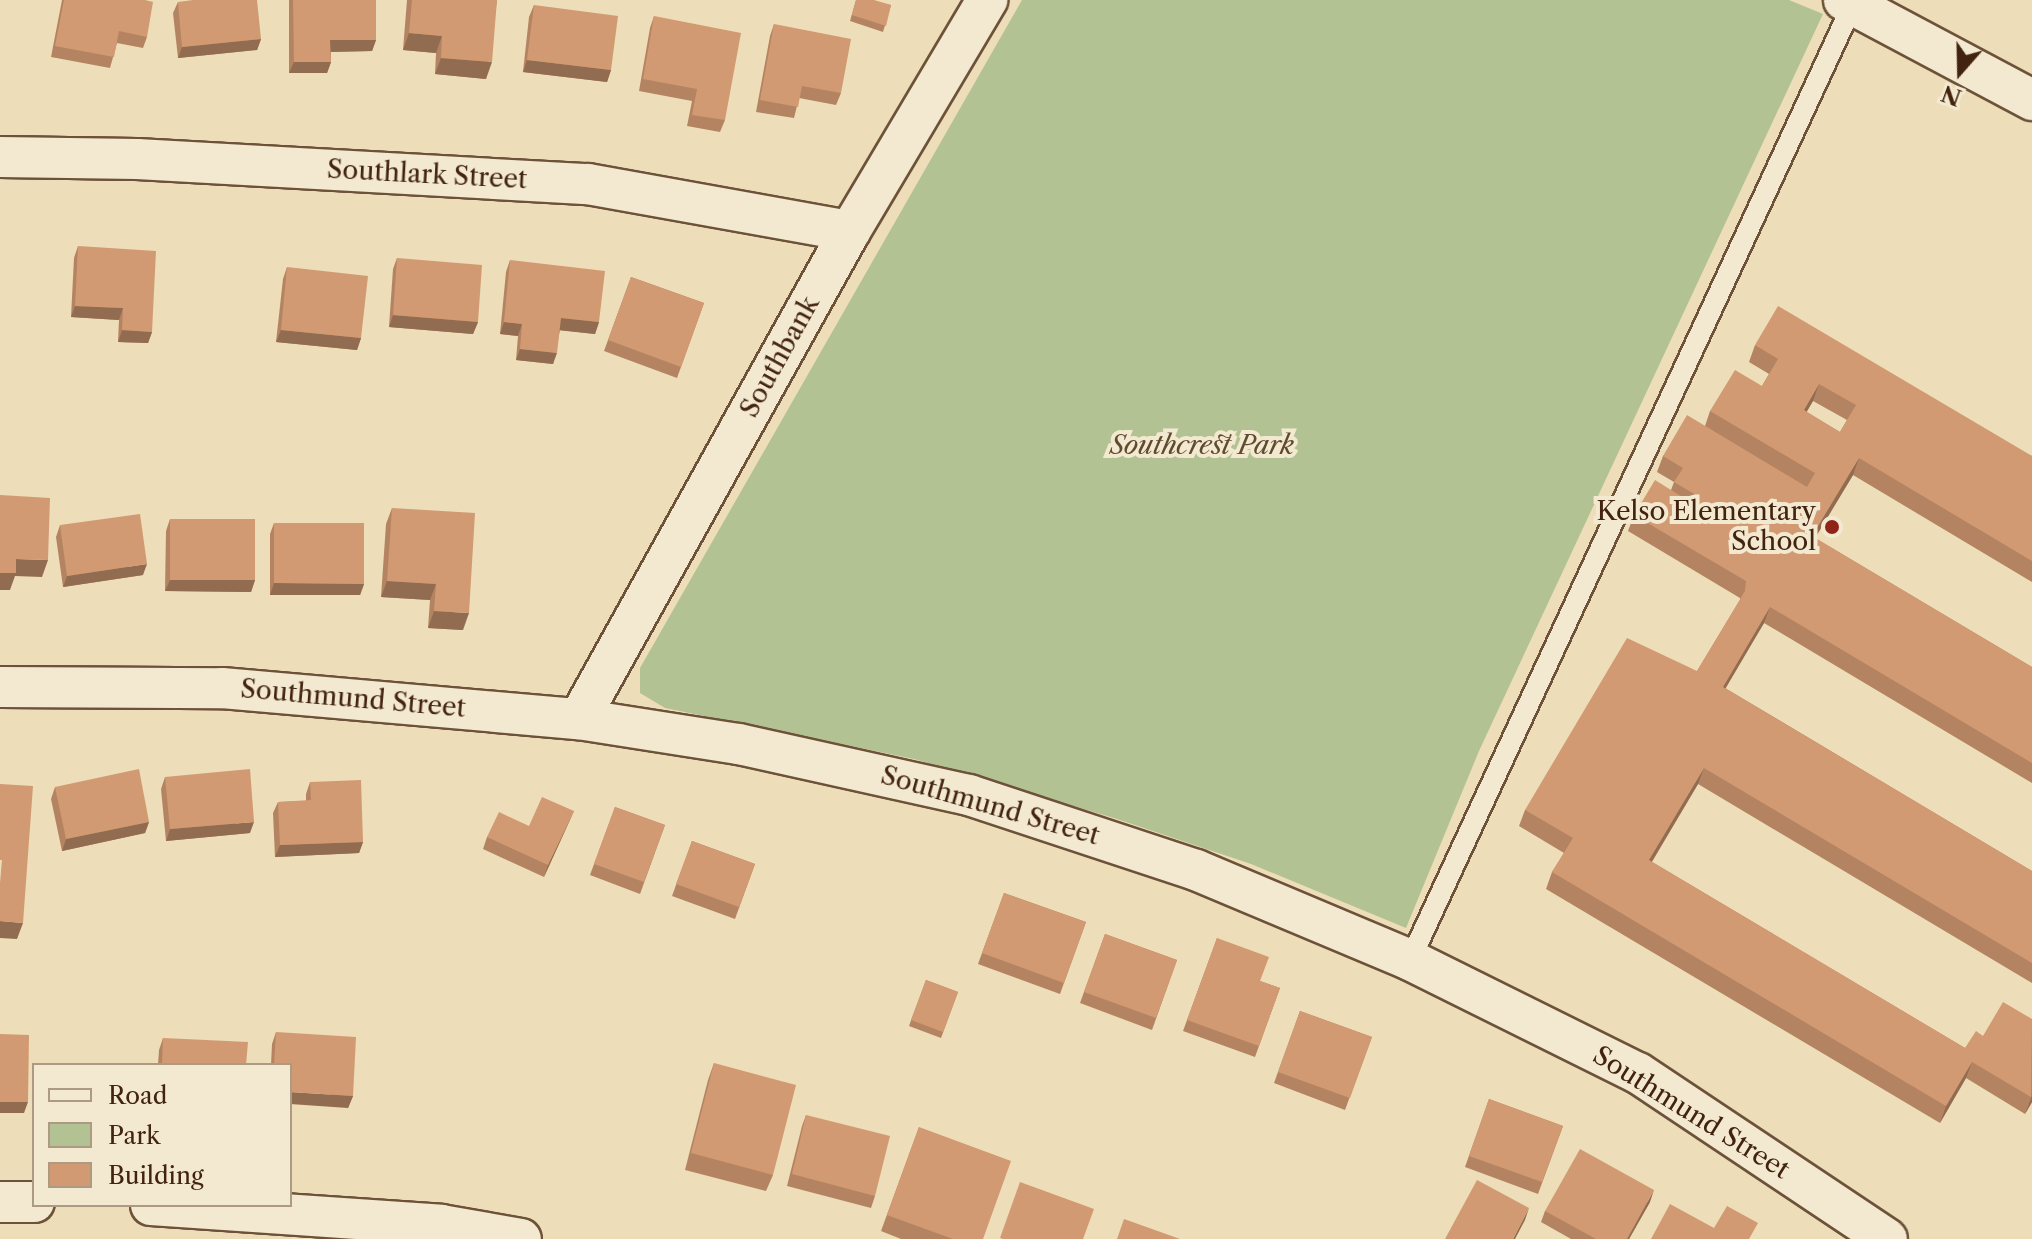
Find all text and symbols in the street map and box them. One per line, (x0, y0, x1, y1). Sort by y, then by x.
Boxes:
north arrow (1920, 32, 2000, 112)
text: N (1938, 79, 1965, 111)
street label: Southlark Street (326, 154, 528, 196)
street label: Southbank (734, 291, 826, 423)
park label: Southcrest Park (1110, 430, 1294, 462)
place label: Kelso Elementary School (1596, 496, 1816, 558)
marker: Kelso Elementary School (1823, 518, 1841, 536)
street label: Southmund Street (239, 674, 467, 724)
street label: Southmund Street (877, 760, 1103, 852)
street label: Southmund Street (1587, 1040, 1795, 1186)
legend (32, 1063, 292, 1207)
text: Road (108, 1081, 167, 1110)
text: Park (108, 1121, 160, 1150)
text: Building (108, 1161, 204, 1190)

